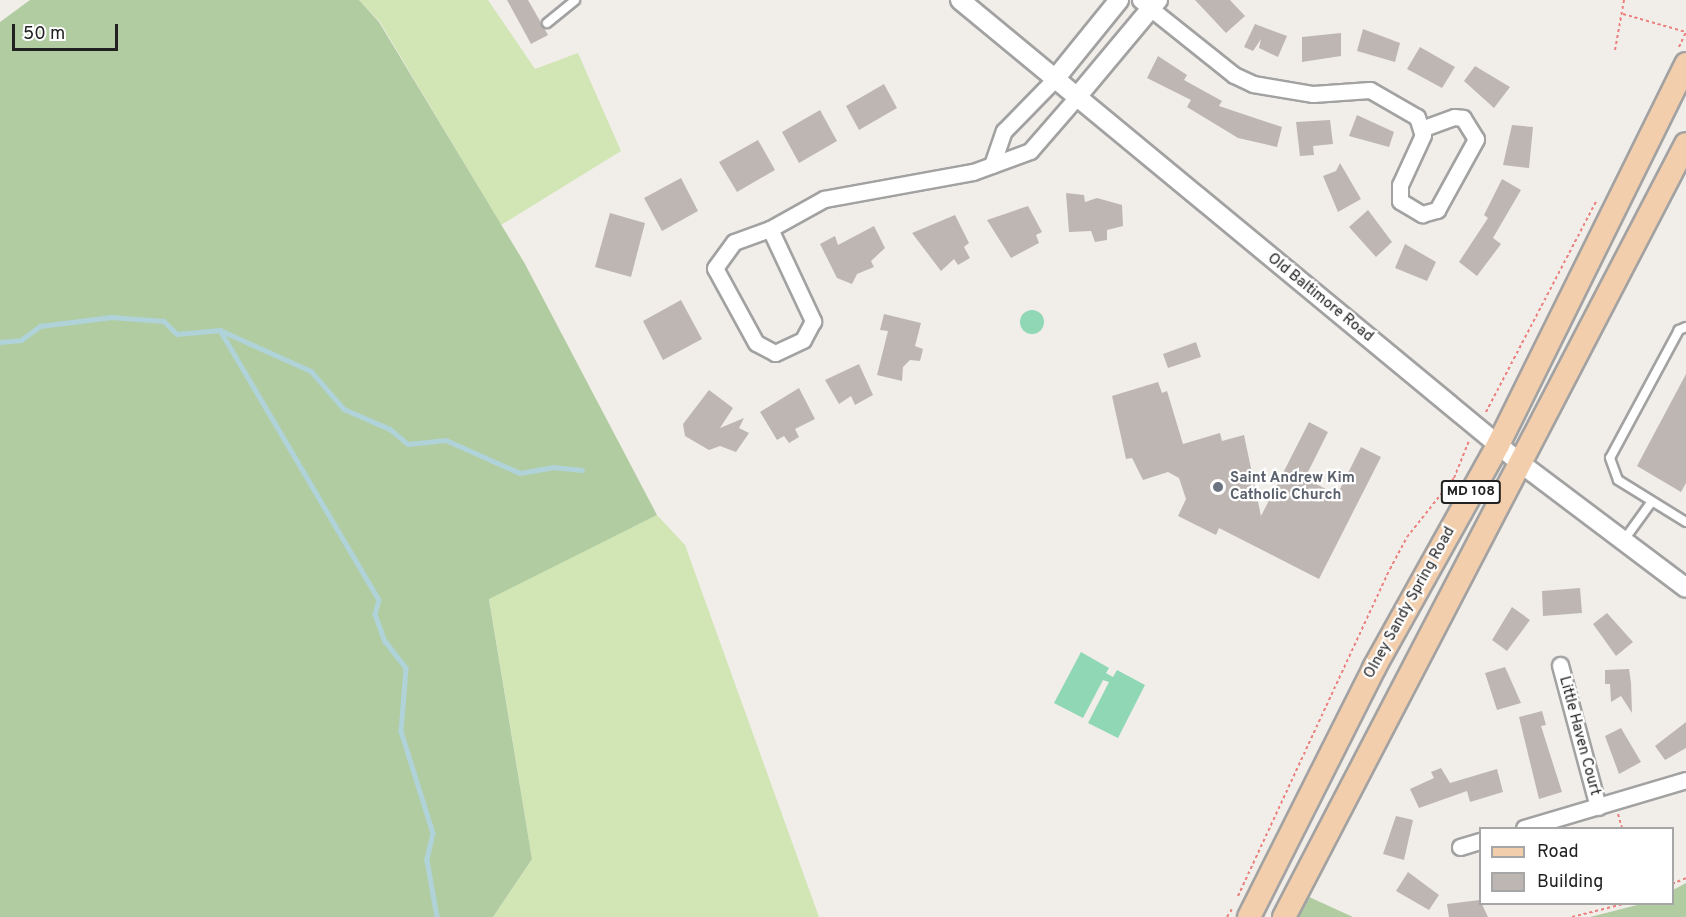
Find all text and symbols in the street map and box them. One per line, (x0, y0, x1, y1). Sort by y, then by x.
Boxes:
scale bar (15, 12, 122, 50)
text: 50 m (23, 23, 65, 46)
street label: Old Baltimore Road (1264, 250, 1376, 346)
place label: Saint Andrew Kim Catholic Church (1230, 469, 1356, 504)
marker: Saint Andrew Kim Catholic Church (1211, 480, 1225, 494)
road number: MD 108 (1440, 481, 1502, 503)
street label: Olney Sandy Spring Road (1361, 524, 1459, 682)
street label: Little Haven Court (1554, 674, 1604, 798)
legend (1479, 827, 1674, 905)
text: Road (1537, 841, 1579, 864)
text: Building (1537, 871, 1603, 894)

